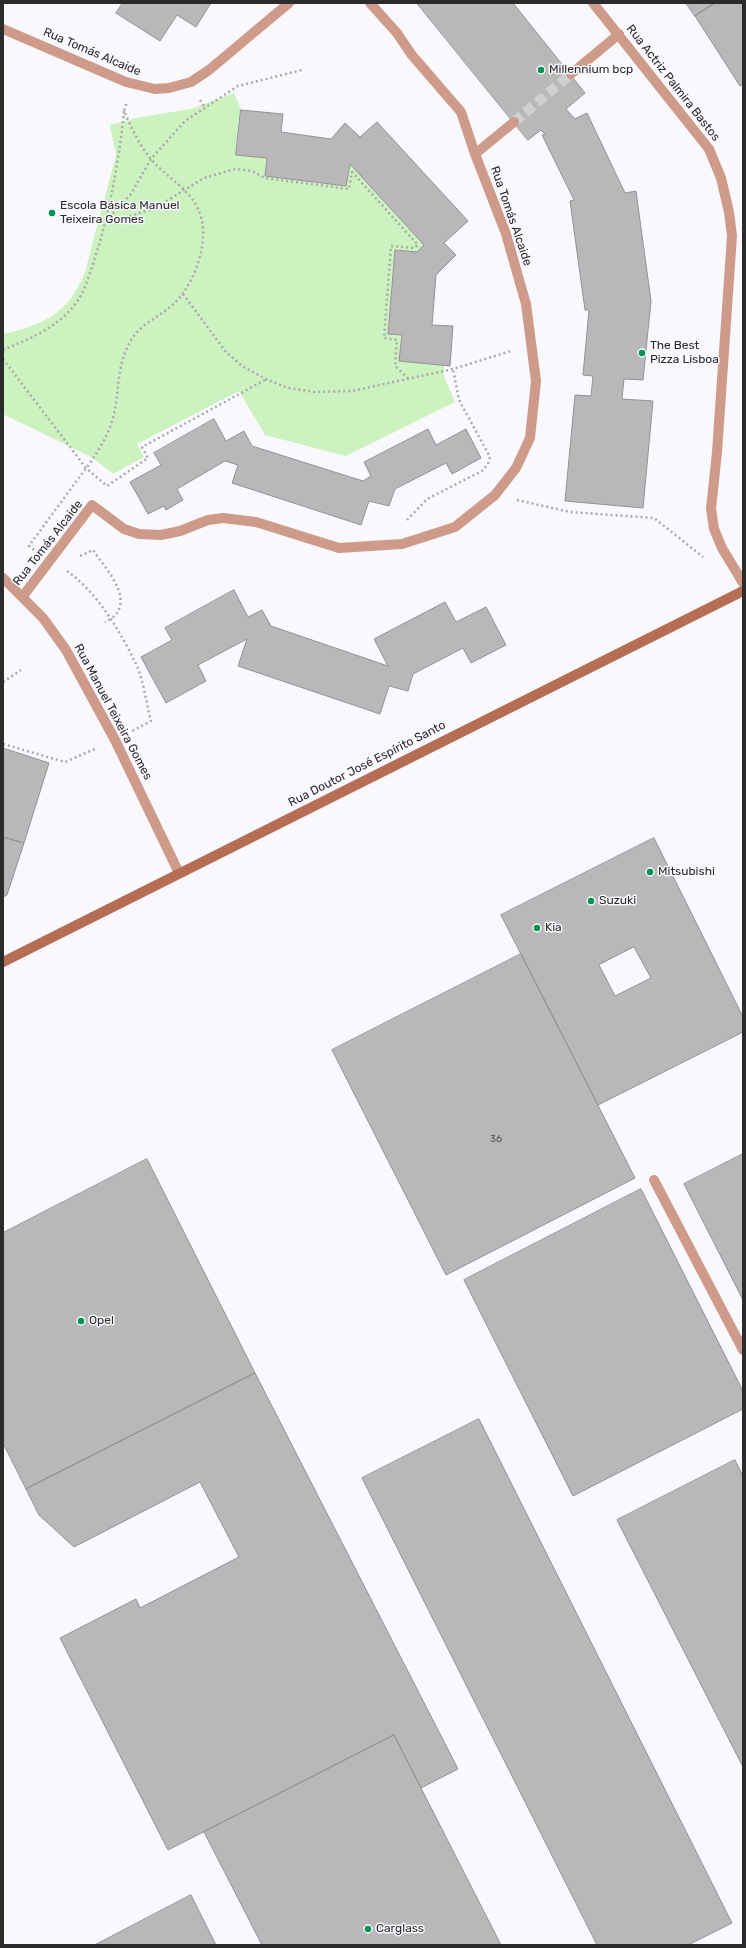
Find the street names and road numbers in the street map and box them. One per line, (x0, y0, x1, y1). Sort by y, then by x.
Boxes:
street label: Rua Actriz Palmira Bastos (623, 22, 723, 144)
street label: Rua Tomás Alcaide (41, 25, 143, 79)
street label: Rua Tomás Alcaide (487, 164, 535, 268)
street label: Rua Tomás Alcaide (10, 497, 86, 589)
street label: Rua Manuel Teixeira Gomes (71, 642, 155, 782)
street label: Rua Doutor José Espírito Santo (286, 718, 448, 810)

